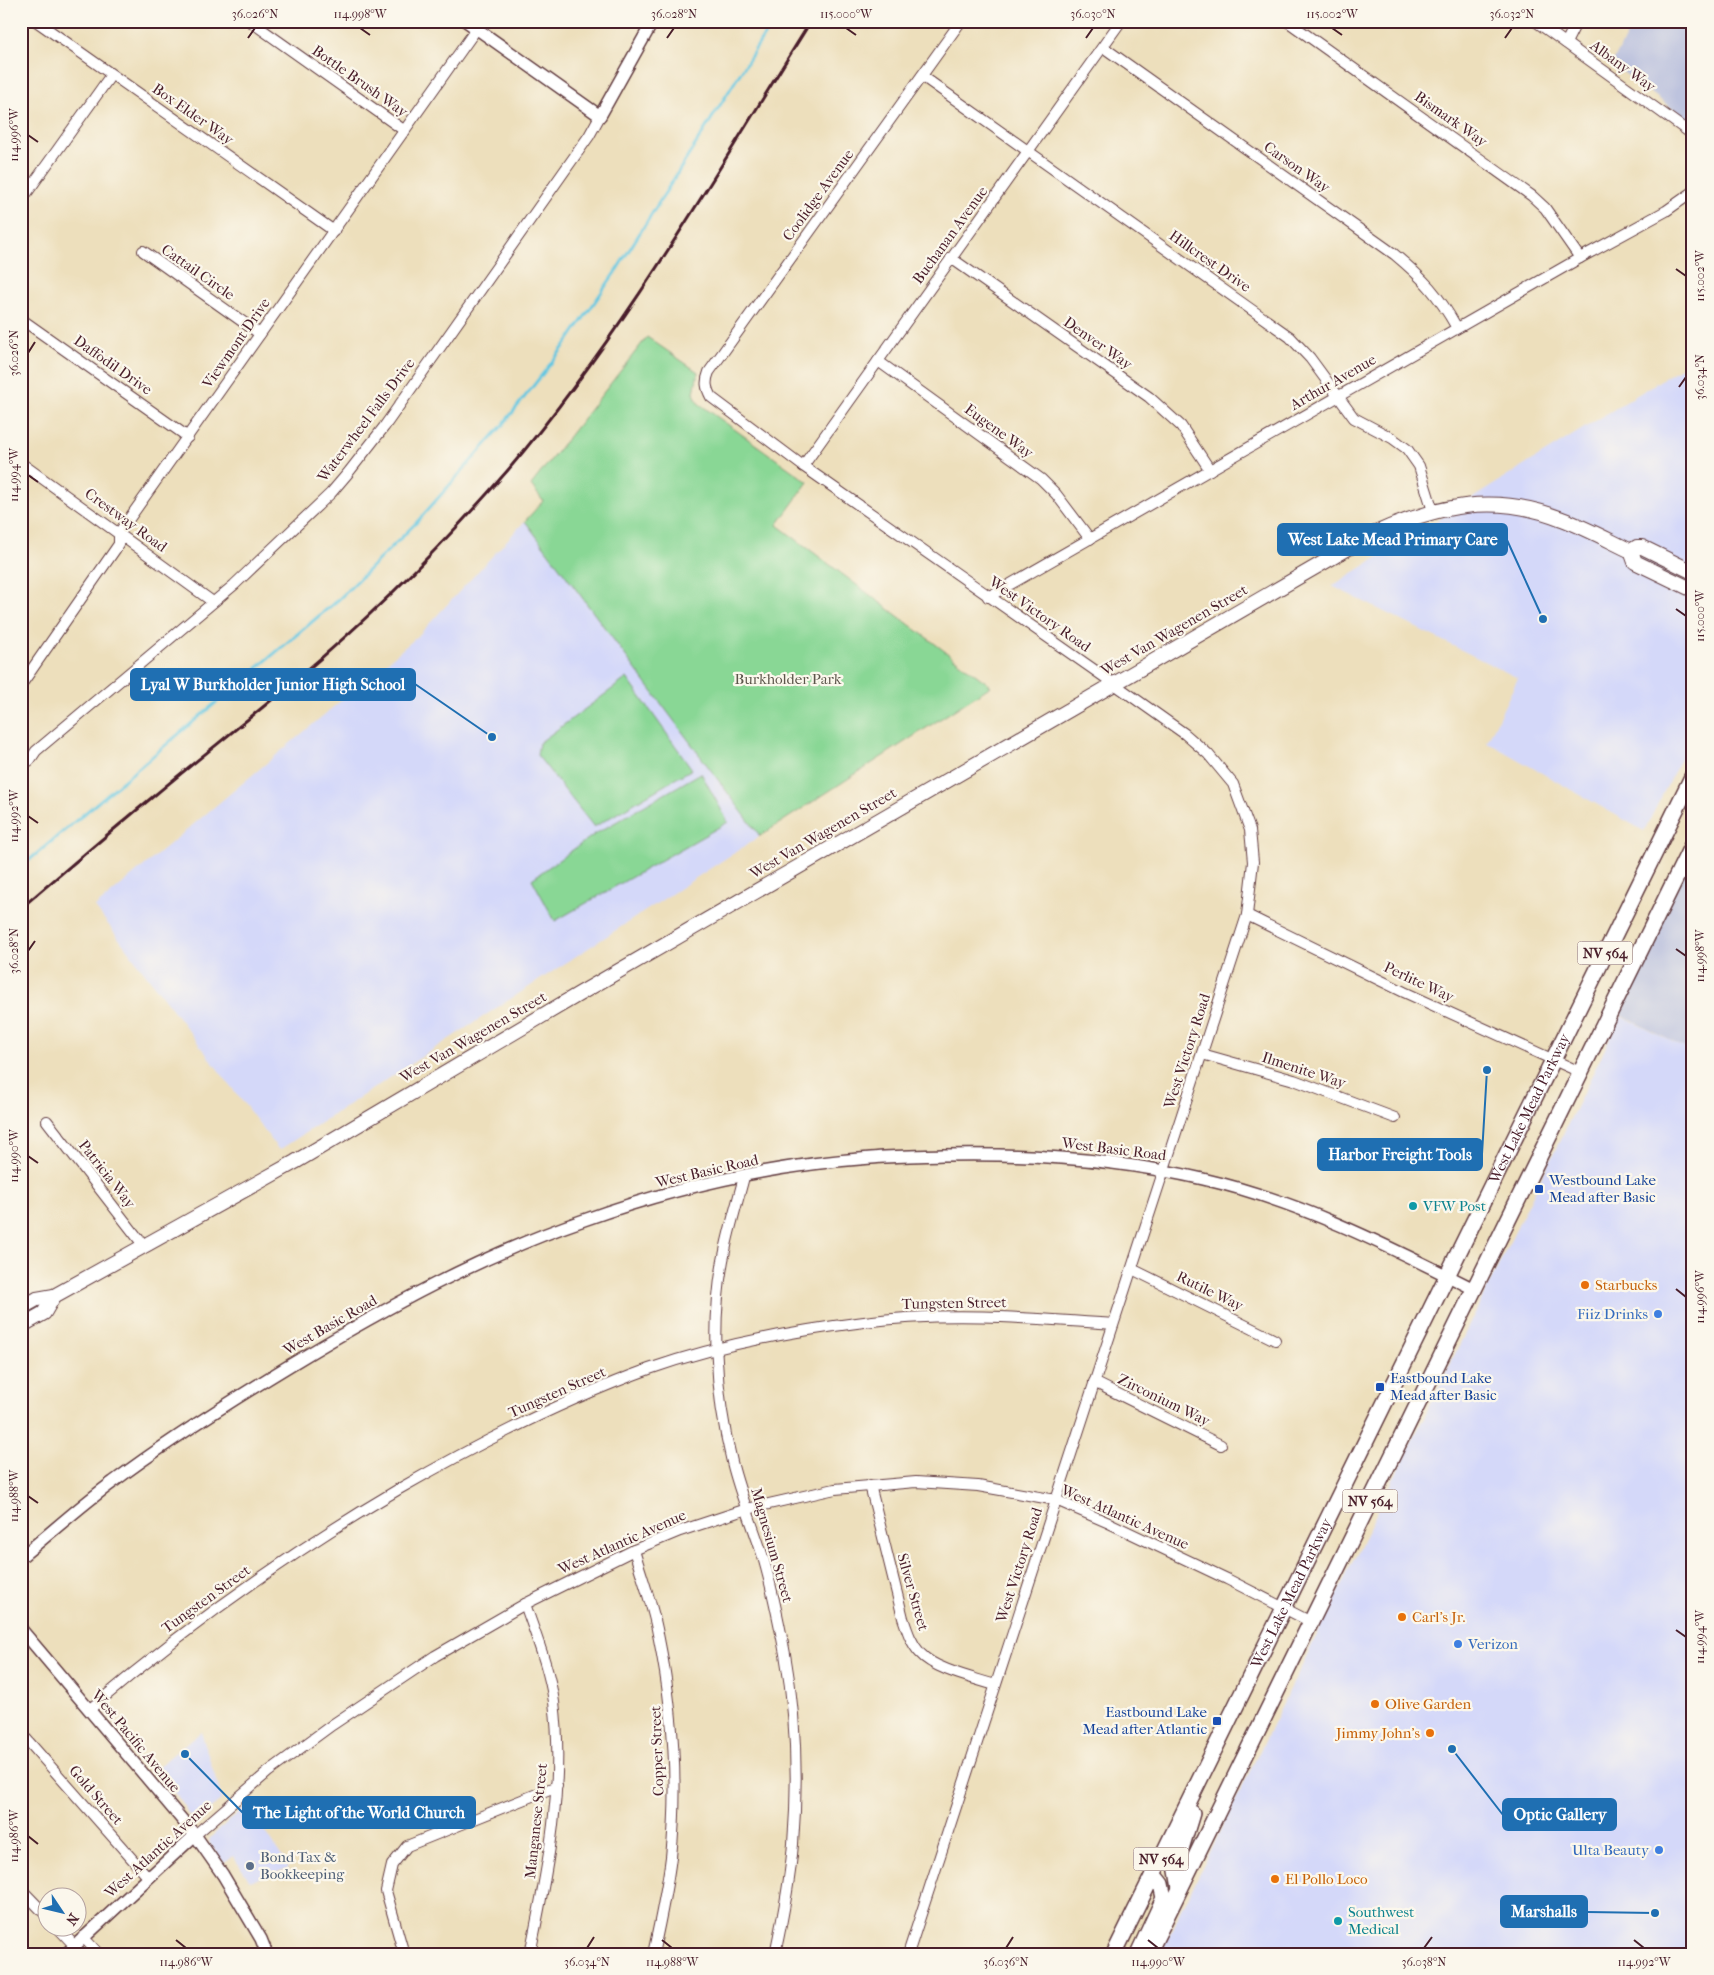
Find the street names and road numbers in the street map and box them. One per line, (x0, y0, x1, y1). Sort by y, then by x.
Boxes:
street label: Albany Way (1586, 36, 1660, 96)
street label: Bottle Brush Way (309, 41, 412, 121)
street label: Box Elder Way (149, 79, 238, 149)
street label: Bismark Way (1411, 87, 1492, 151)
street label: Carson Way (1260, 138, 1334, 197)
street label: Coolidge Avenue (779, 145, 858, 244)
street label: Buchanan Avenue (909, 182, 992, 287)
street label: Hillcrest Drive (1166, 226, 1255, 296)
street label: Cattail Circle (158, 240, 239, 304)
street label: Viewmont Drive (198, 294, 274, 392)
street label: Denver Way (1060, 313, 1137, 374)
street label: Daffodil Drive (70, 331, 156, 399)
street label: Arthur Avenue (1286, 350, 1380, 414)
street label: Waterwheel Falls Drive (313, 354, 419, 486)
street label: Eugene Way (961, 400, 1038, 463)
street label: Crestway Road (81, 484, 171, 556)
street label: West Victory Road (985, 572, 1095, 656)
street label: West Van Wagenen Street (1097, 580, 1251, 680)
street label: West Van Wagenen Street (746, 783, 900, 883)
road number: NV 564 (1578, 941, 1632, 964)
street label: Perlite Way (1381, 958, 1458, 1006)
street label: West Van Wagenen Street (396, 987, 550, 1087)
street label: West Victory Road (1160, 990, 1214, 1112)
street label: West Lake Mead Parkway (1484, 1030, 1574, 1187)
street label: Ilmenite Way (1260, 1048, 1349, 1092)
street label: West Basic Road (1060, 1134, 1168, 1164)
street label: Patricia Way (75, 1136, 140, 1212)
street label: West Basic Road (653, 1150, 761, 1192)
street label: Rutile Way (1174, 1267, 1247, 1315)
street label: West Basic Road (279, 1291, 381, 1360)
street label: Tungsten Street (901, 1293, 1007, 1313)
street label: Tungsten Street (505, 1362, 609, 1422)
street label: Zirconium Way (1115, 1370, 1214, 1431)
street label: West Atlantic Avenue (1057, 1480, 1192, 1553)
street label: Magnesium Street (747, 1486, 797, 1605)
road number: NV 564 (1342, 1490, 1398, 1512)
street label: West Victory Road (992, 1504, 1046, 1626)
street label: West Atlantic Avenue (554, 1506, 689, 1579)
street label: West Lake Mead Parkway (1246, 1515, 1336, 1672)
street label: Silver Street (893, 1551, 933, 1633)
street label: Tungsten Street (158, 1561, 254, 1637)
street label: West Pacific Avenue (87, 1685, 185, 1797)
street label: Copper Street (646, 1705, 668, 1797)
street label: Gold Street (65, 1762, 127, 1829)
street label: Manganese Street (521, 1762, 551, 1880)
street label: West Atlantic Avenue (100, 1796, 216, 1902)
road number: NV 564 (1134, 1848, 1188, 1870)

